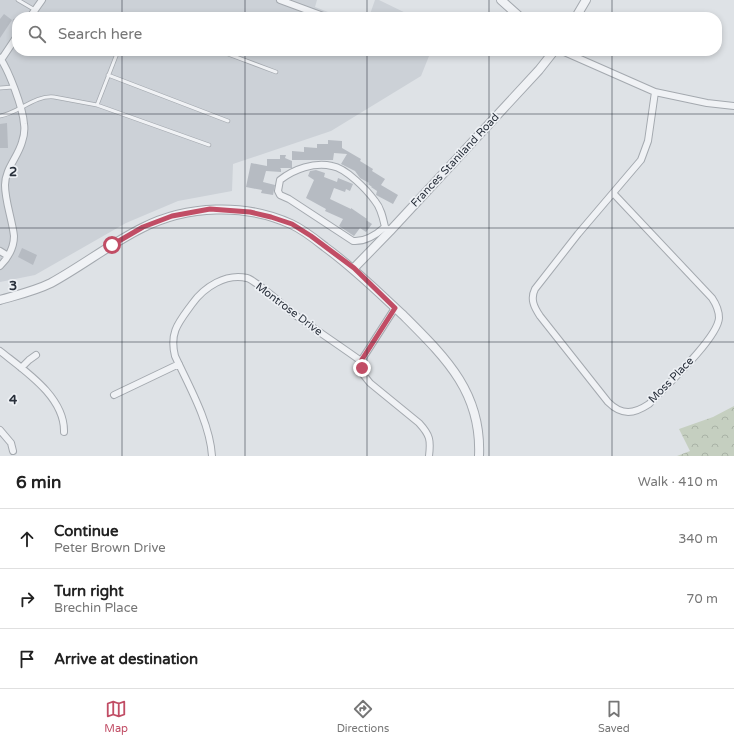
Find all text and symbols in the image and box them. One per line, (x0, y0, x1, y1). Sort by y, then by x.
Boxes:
search box (12, 12, 722, 56)
icon: search (26, 23, 48, 45)
text: Search here (58, 25, 142, 43)
street label: Frances Staniland Road (408, 111, 502, 209)
text: 2 (9, 164, 17, 180)
route start (103, 236, 121, 254)
text: 3 (9, 278, 17, 294)
street label: Montrose Drive (253, 280, 325, 338)
street label: Moss Place (646, 354, 696, 406)
route end (353, 359, 371, 377)
text: 4 (9, 392, 18, 408)
text: 6 min (16, 472, 61, 493)
text: Walk · 410 m (638, 474, 718, 490)
text: Continue (54, 522, 118, 540)
icon: ahead (16, 528, 38, 550)
text: 340 m (678, 531, 718, 547)
text: Peter Brown Drive (54, 540, 166, 556)
text: Turn right (54, 582, 124, 600)
icon: right (16, 588, 38, 610)
text: 70 m (686, 591, 718, 607)
text: Brechin Place (54, 600, 138, 616)
icon: arrive (16, 648, 38, 670)
text: Arrive at destination (54, 650, 198, 668)
tab: Map (104, 698, 128, 735)
tab: Directions (337, 698, 389, 735)
tab: Saved (598, 698, 630, 735)

